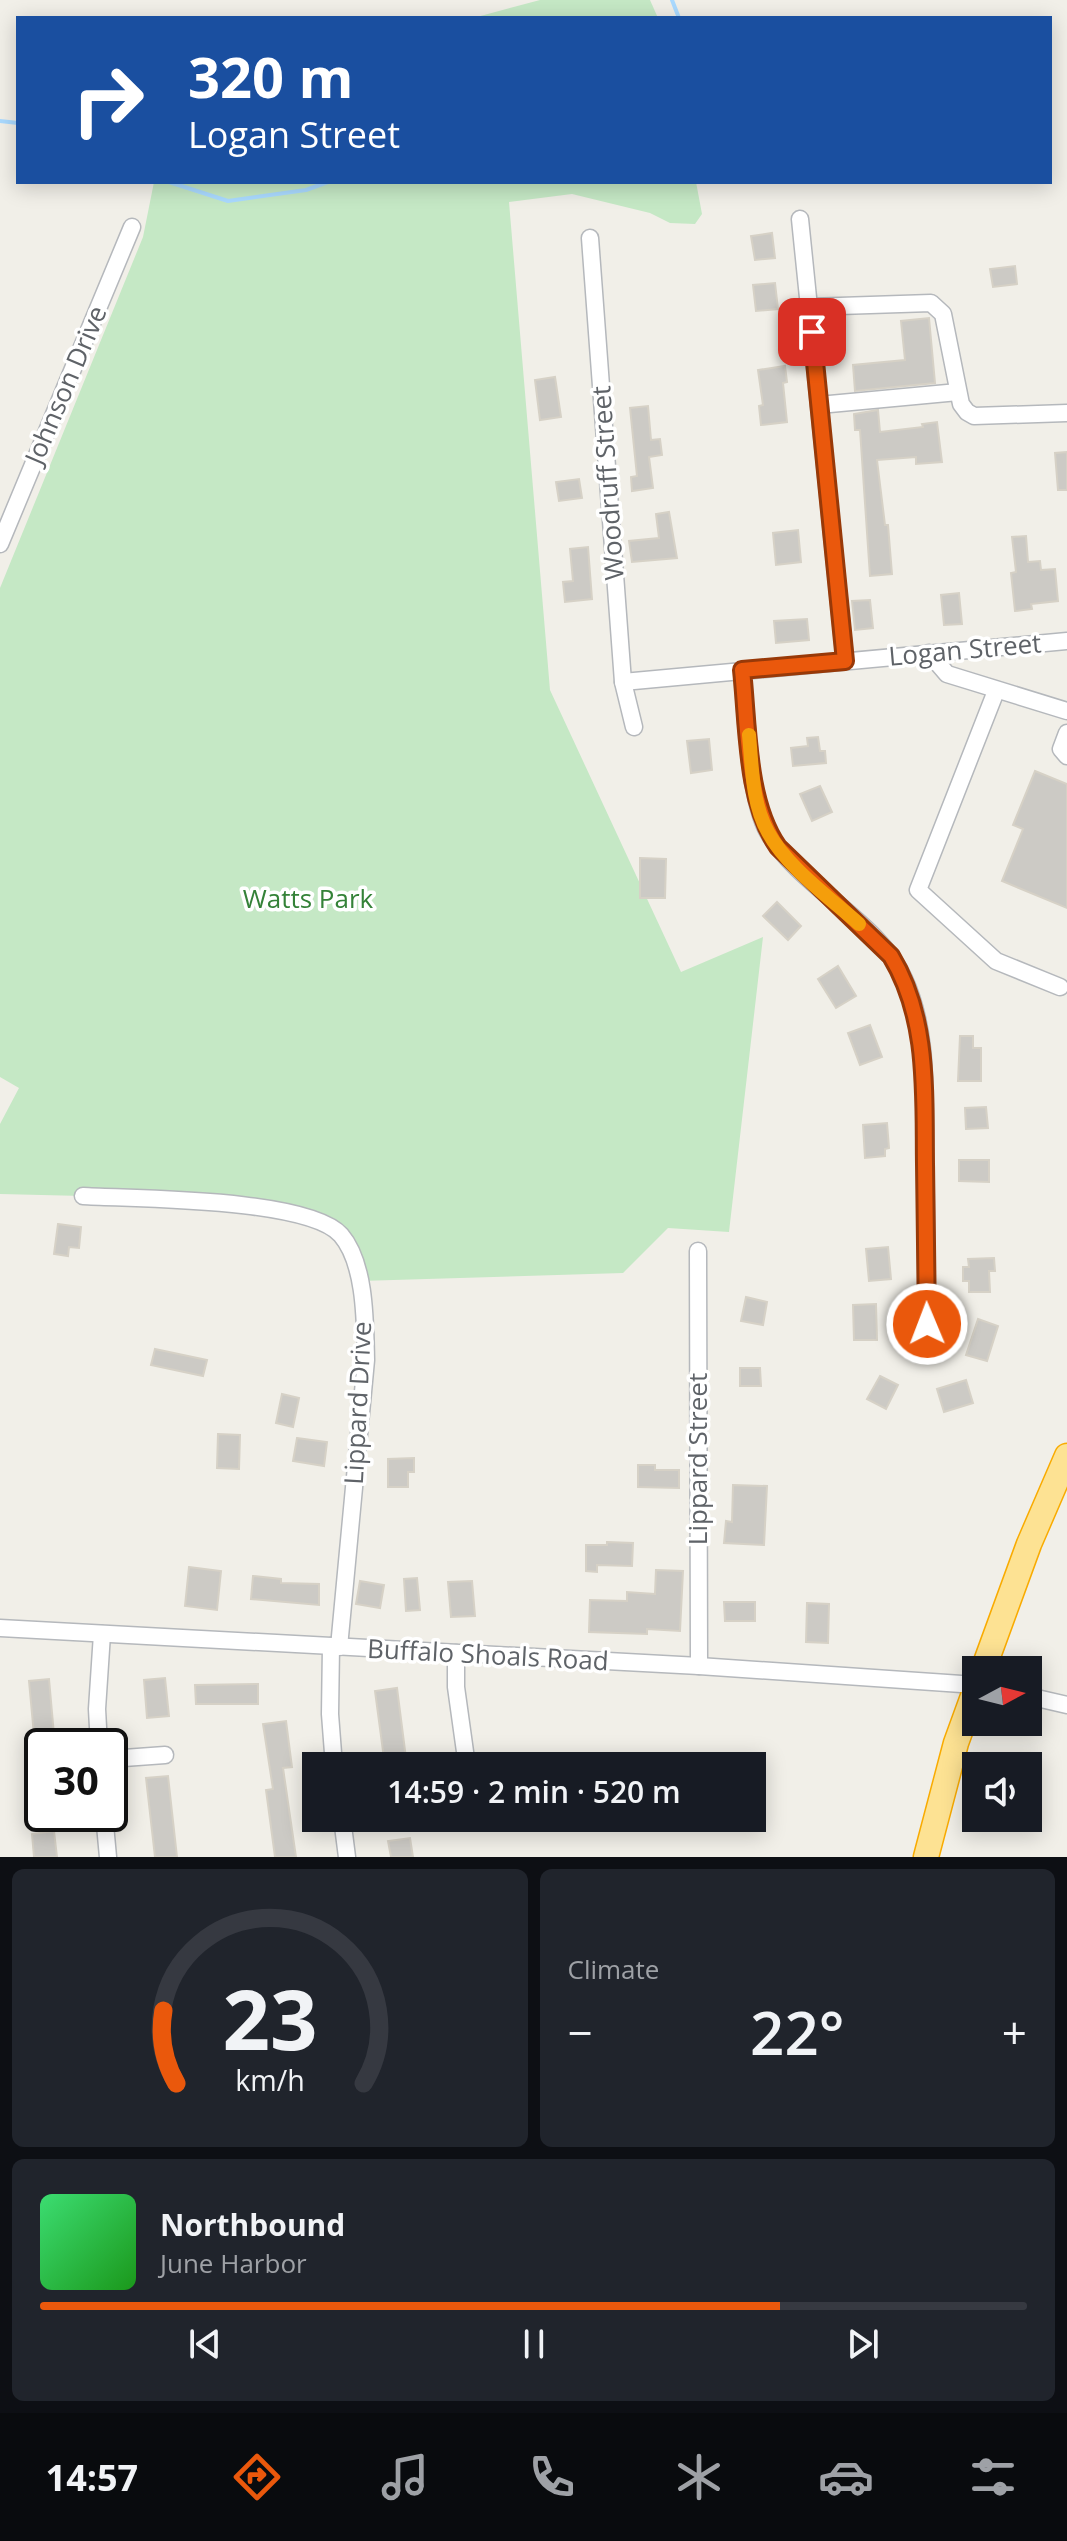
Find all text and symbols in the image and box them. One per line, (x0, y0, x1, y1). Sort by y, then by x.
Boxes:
text: 320 m (188, 38, 354, 114)
icon: right (56, 48, 160, 152)
text: Logan Street (188, 110, 400, 159)
pin (778, 298, 846, 366)
street label: Johnson Drive (14, 300, 115, 472)
icon: arrive (790, 310, 834, 354)
street label: Woodruff Street (582, 385, 632, 581)
street label: Logan Street (887, 624, 1043, 674)
park label: Watts Park (243, 880, 374, 916)
position arrow (885, 1282, 969, 1366)
street label: Lippard Drive (335, 1320, 379, 1485)
street label: Lippard Street (679, 1373, 715, 1545)
street label: Buffalo Shoals Road (366, 1630, 610, 1678)
north arrow (962, 1656, 1042, 1736)
map controls (962, 1656, 1042, 1832)
speed limit sign: 30 (24, 1728, 128, 1832)
button: sound (962, 1752, 1042, 1832)
text: 14:59 · 2 min · 520 m (387, 1771, 681, 1812)
text: Climate (568, 1951, 659, 1987)
text: 23 (222, 1961, 317, 2074)
text: 22° (750, 1991, 844, 2073)
text: − (568, 2002, 593, 2062)
text: + (1002, 2002, 1027, 2062)
text: km/h (235, 2060, 304, 2099)
text: Northbound (160, 2204, 345, 2245)
text: June Harbor (160, 2245, 307, 2281)
icon: previous (183, 2322, 227, 2366)
icon: pause (512, 2322, 556, 2366)
icon: next (841, 2322, 885, 2366)
icon: directions (229, 2449, 285, 2505)
icon: music (377, 2449, 433, 2505)
icon: phone (524, 2449, 580, 2505)
icon: climate (671, 2449, 727, 2505)
icon: car (818, 2449, 874, 2505)
icon: filters (965, 2449, 1021, 2505)
text: 14:57 (46, 2453, 138, 2502)

